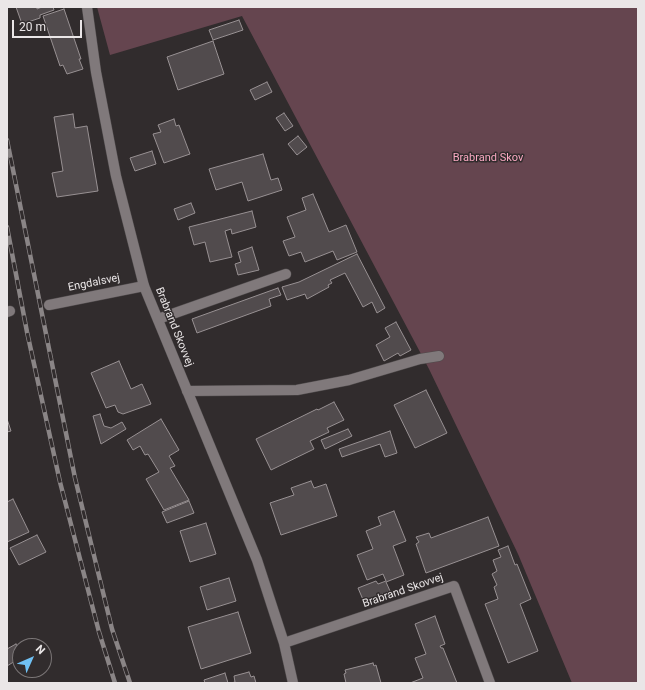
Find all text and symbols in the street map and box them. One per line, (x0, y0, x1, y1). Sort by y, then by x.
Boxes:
scale bar (14, 12, 84, 38)
text: 20 m (19, 20, 46, 34)
park label: Brabrand Skov (453, 151, 523, 165)
street label: Engdalsvej (67, 271, 121, 295)
street label: Brabrand Skovvej (152, 285, 196, 369)
street label: Brabrand Skovvej (361, 571, 445, 611)
north arrow (12, 638, 52, 678)
text: N (33, 643, 47, 657)

